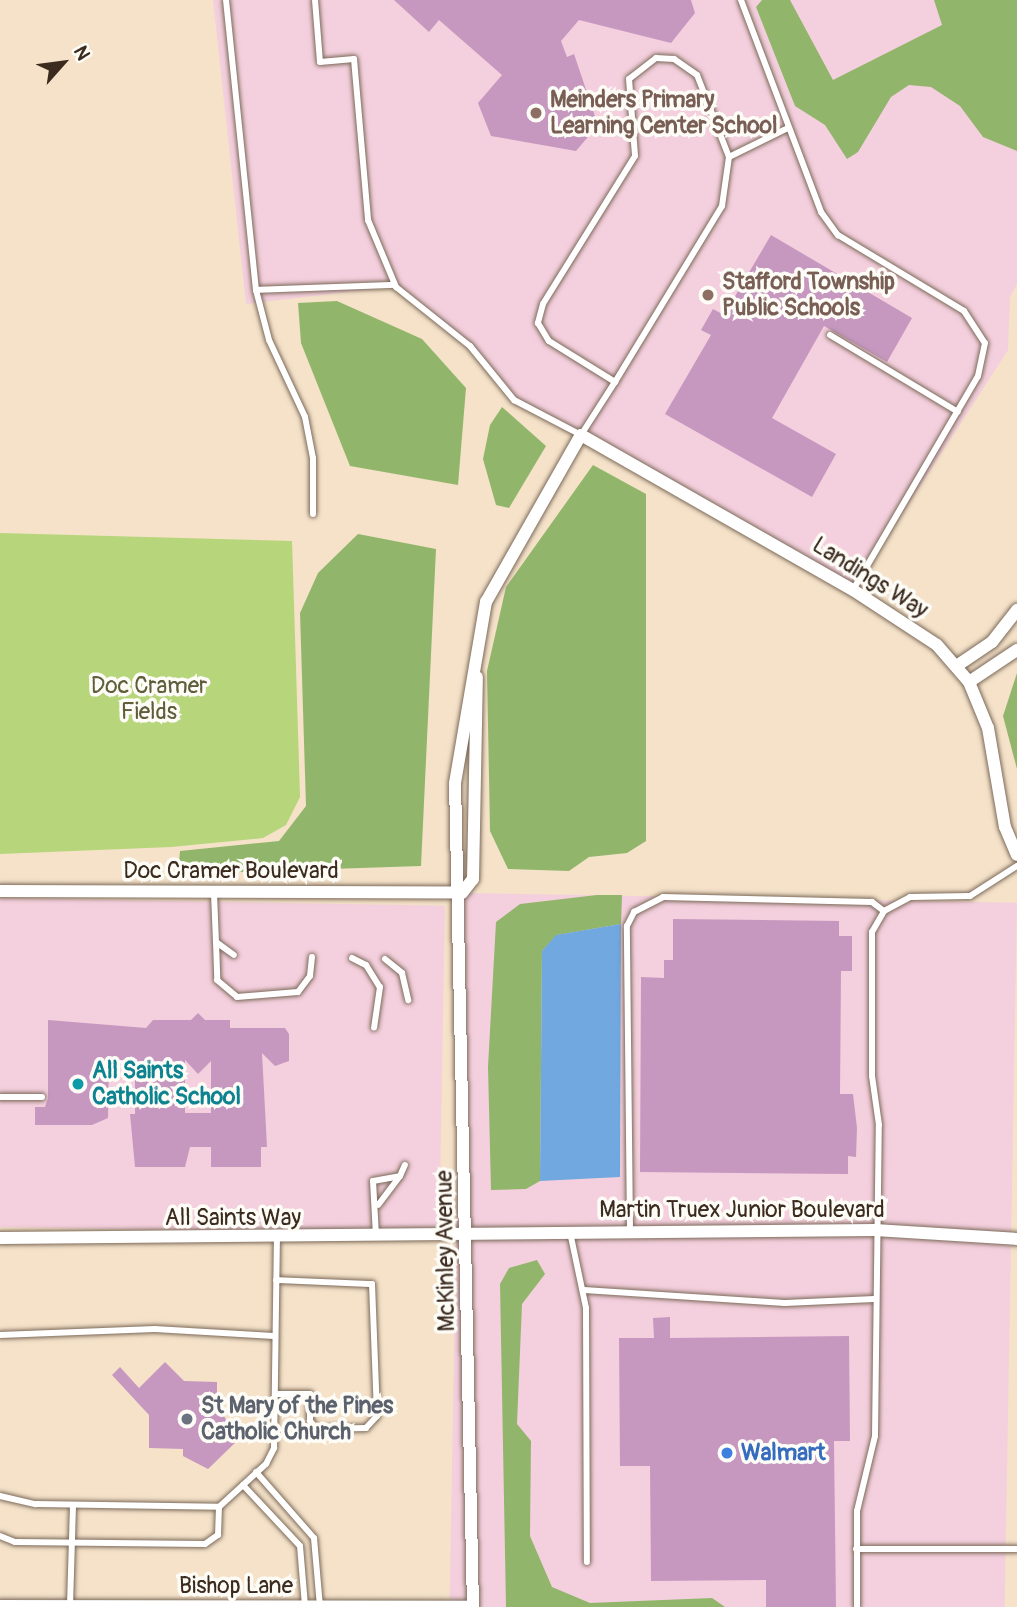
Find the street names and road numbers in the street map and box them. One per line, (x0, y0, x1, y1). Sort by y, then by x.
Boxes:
street label: Landings Way (807, 532, 933, 624)
street label: Doc Cramer Boulevard (123, 857, 339, 885)
street label: McKinley Avenue (431, 1170, 461, 1332)
street label: Martin Truex Junior Boulevard (599, 1196, 885, 1224)
street label: All Saints Way (165, 1204, 301, 1232)
street label: Bishop Lane (179, 1572, 293, 1600)

